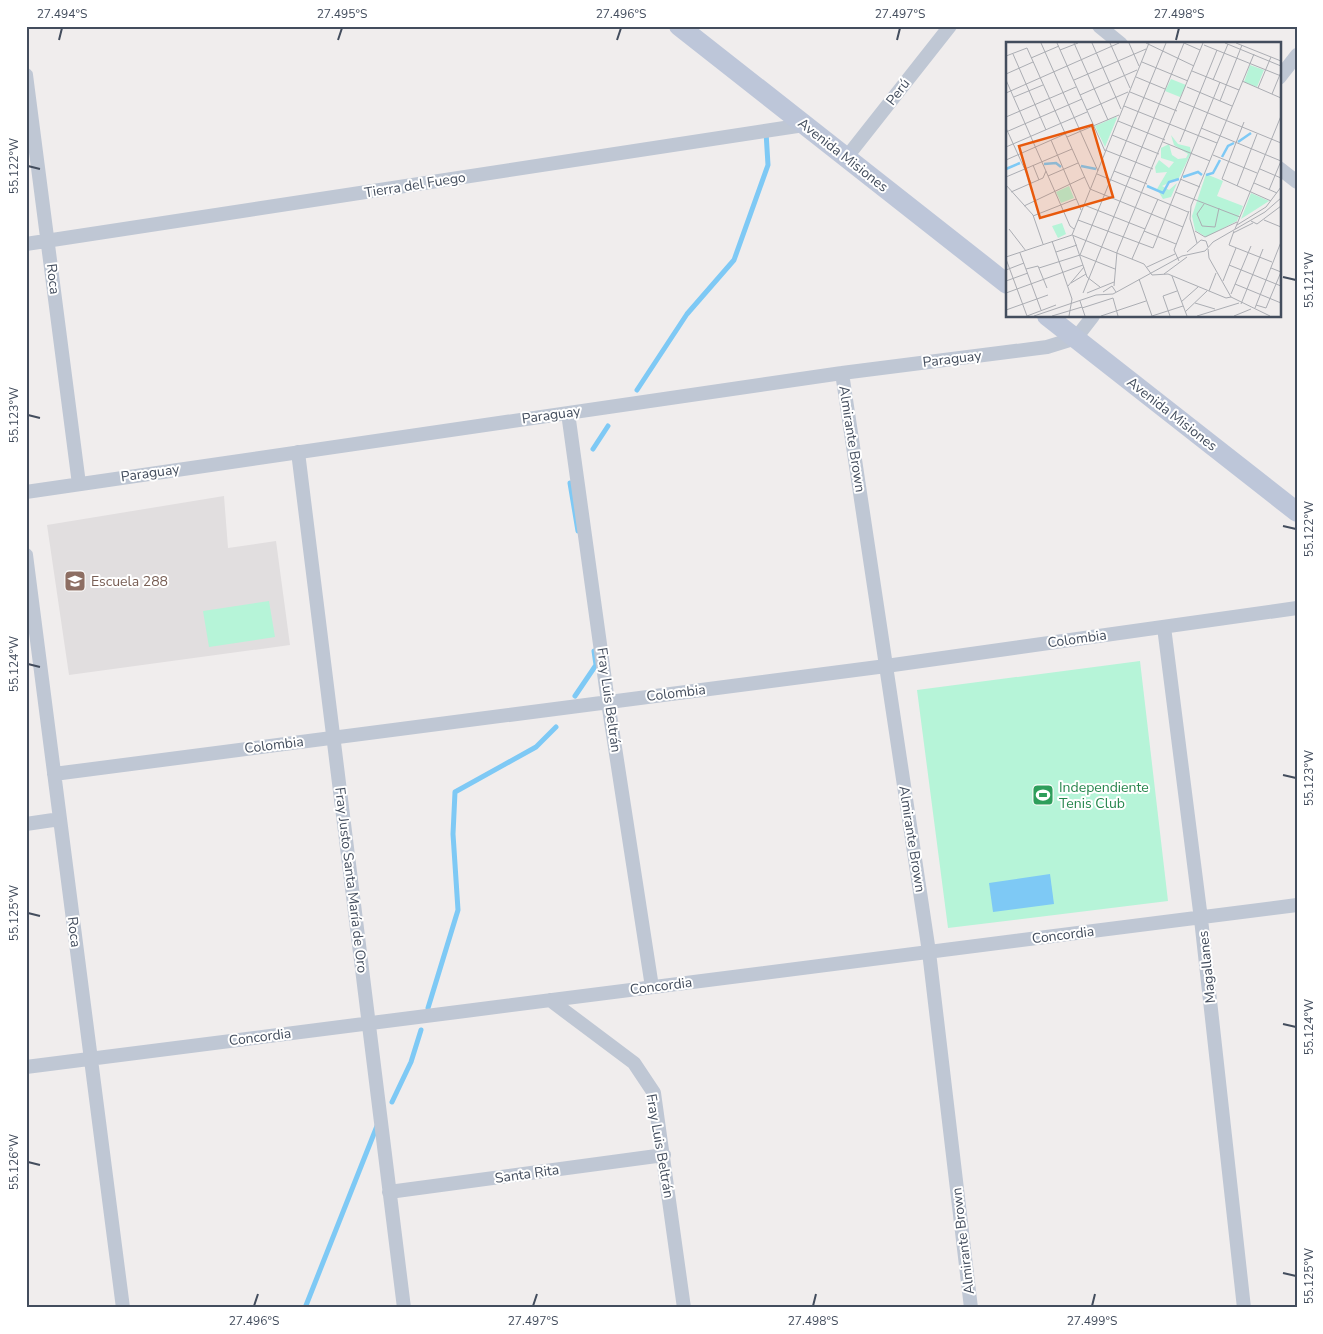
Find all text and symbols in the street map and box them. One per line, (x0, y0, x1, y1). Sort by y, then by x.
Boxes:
text: 27.494°S (37, 6, 87, 22)
text: 27.495°S (317, 6, 367, 22)
text: 27.496°S (596, 6, 646, 22)
text: 27.497°S (875, 6, 925, 22)
text: 27.498°S (1154, 6, 1204, 22)
inset map (1006, 42, 1280, 318)
street label: Perú (882, 75, 914, 109)
street label: Avenida Misiones (794, 114, 892, 196)
text: 55.122°W (6, 138, 22, 194)
street label: Tierra del Fuego (363, 168, 467, 202)
text: 55.121°W (1301, 252, 1317, 308)
street label: Roca (42, 263, 64, 295)
street label: Paraguay (922, 346, 983, 372)
street label: Avenida Misiones (1123, 373, 1221, 455)
street label: Almirante Brown (834, 384, 870, 494)
text: 55.123°W (6, 387, 22, 443)
street label: Paraguay (521, 401, 582, 429)
street label: Paraguay (120, 459, 181, 487)
text: 55.122°W (1301, 501, 1317, 557)
school or university icon: Escuela 288 (63, 569, 87, 593)
place label: Escuela 288 (91, 572, 168, 591)
street label: Colombia (1046, 625, 1108, 653)
text: 55.124°W (6, 636, 22, 692)
street label: Fray Luis Beltrán (592, 646, 626, 754)
street label: Colombia (645, 680, 707, 706)
street label: Colombia (243, 732, 305, 758)
text: 55.123°W (1301, 750, 1317, 806)
place label: Independiente Tenis Club (1059, 778, 1149, 813)
sports icon: Independiente Tenis Club (1031, 783, 1055, 807)
street label: Almirante Brown (894, 784, 930, 894)
street label: Fray Justo Santa María de Oro (330, 786, 372, 974)
text: 55.125°W (6, 885, 22, 941)
street label: Roca (63, 916, 85, 948)
street label: Concordia (1031, 922, 1095, 948)
street label: Magallanes (1194, 930, 1220, 1004)
street label: Concordia (629, 973, 693, 999)
text: 55.124°W (1301, 999, 1317, 1055)
street label: Concordia (228, 1024, 292, 1050)
street label: Fray Luis Beltrán (641, 1092, 679, 1200)
text: 55.126°W (6, 1134, 22, 1190)
street label: Santa Rita (494, 1160, 560, 1188)
street label: Almirante Brown (947, 1186, 979, 1296)
text: 55.125°W (1301, 1248, 1317, 1304)
text: 27.496°S (229, 1313, 279, 1329)
text: 27.497°S (508, 1313, 558, 1329)
text: 27.498°S (788, 1313, 838, 1329)
text: 27.499°S (1067, 1313, 1117, 1329)

